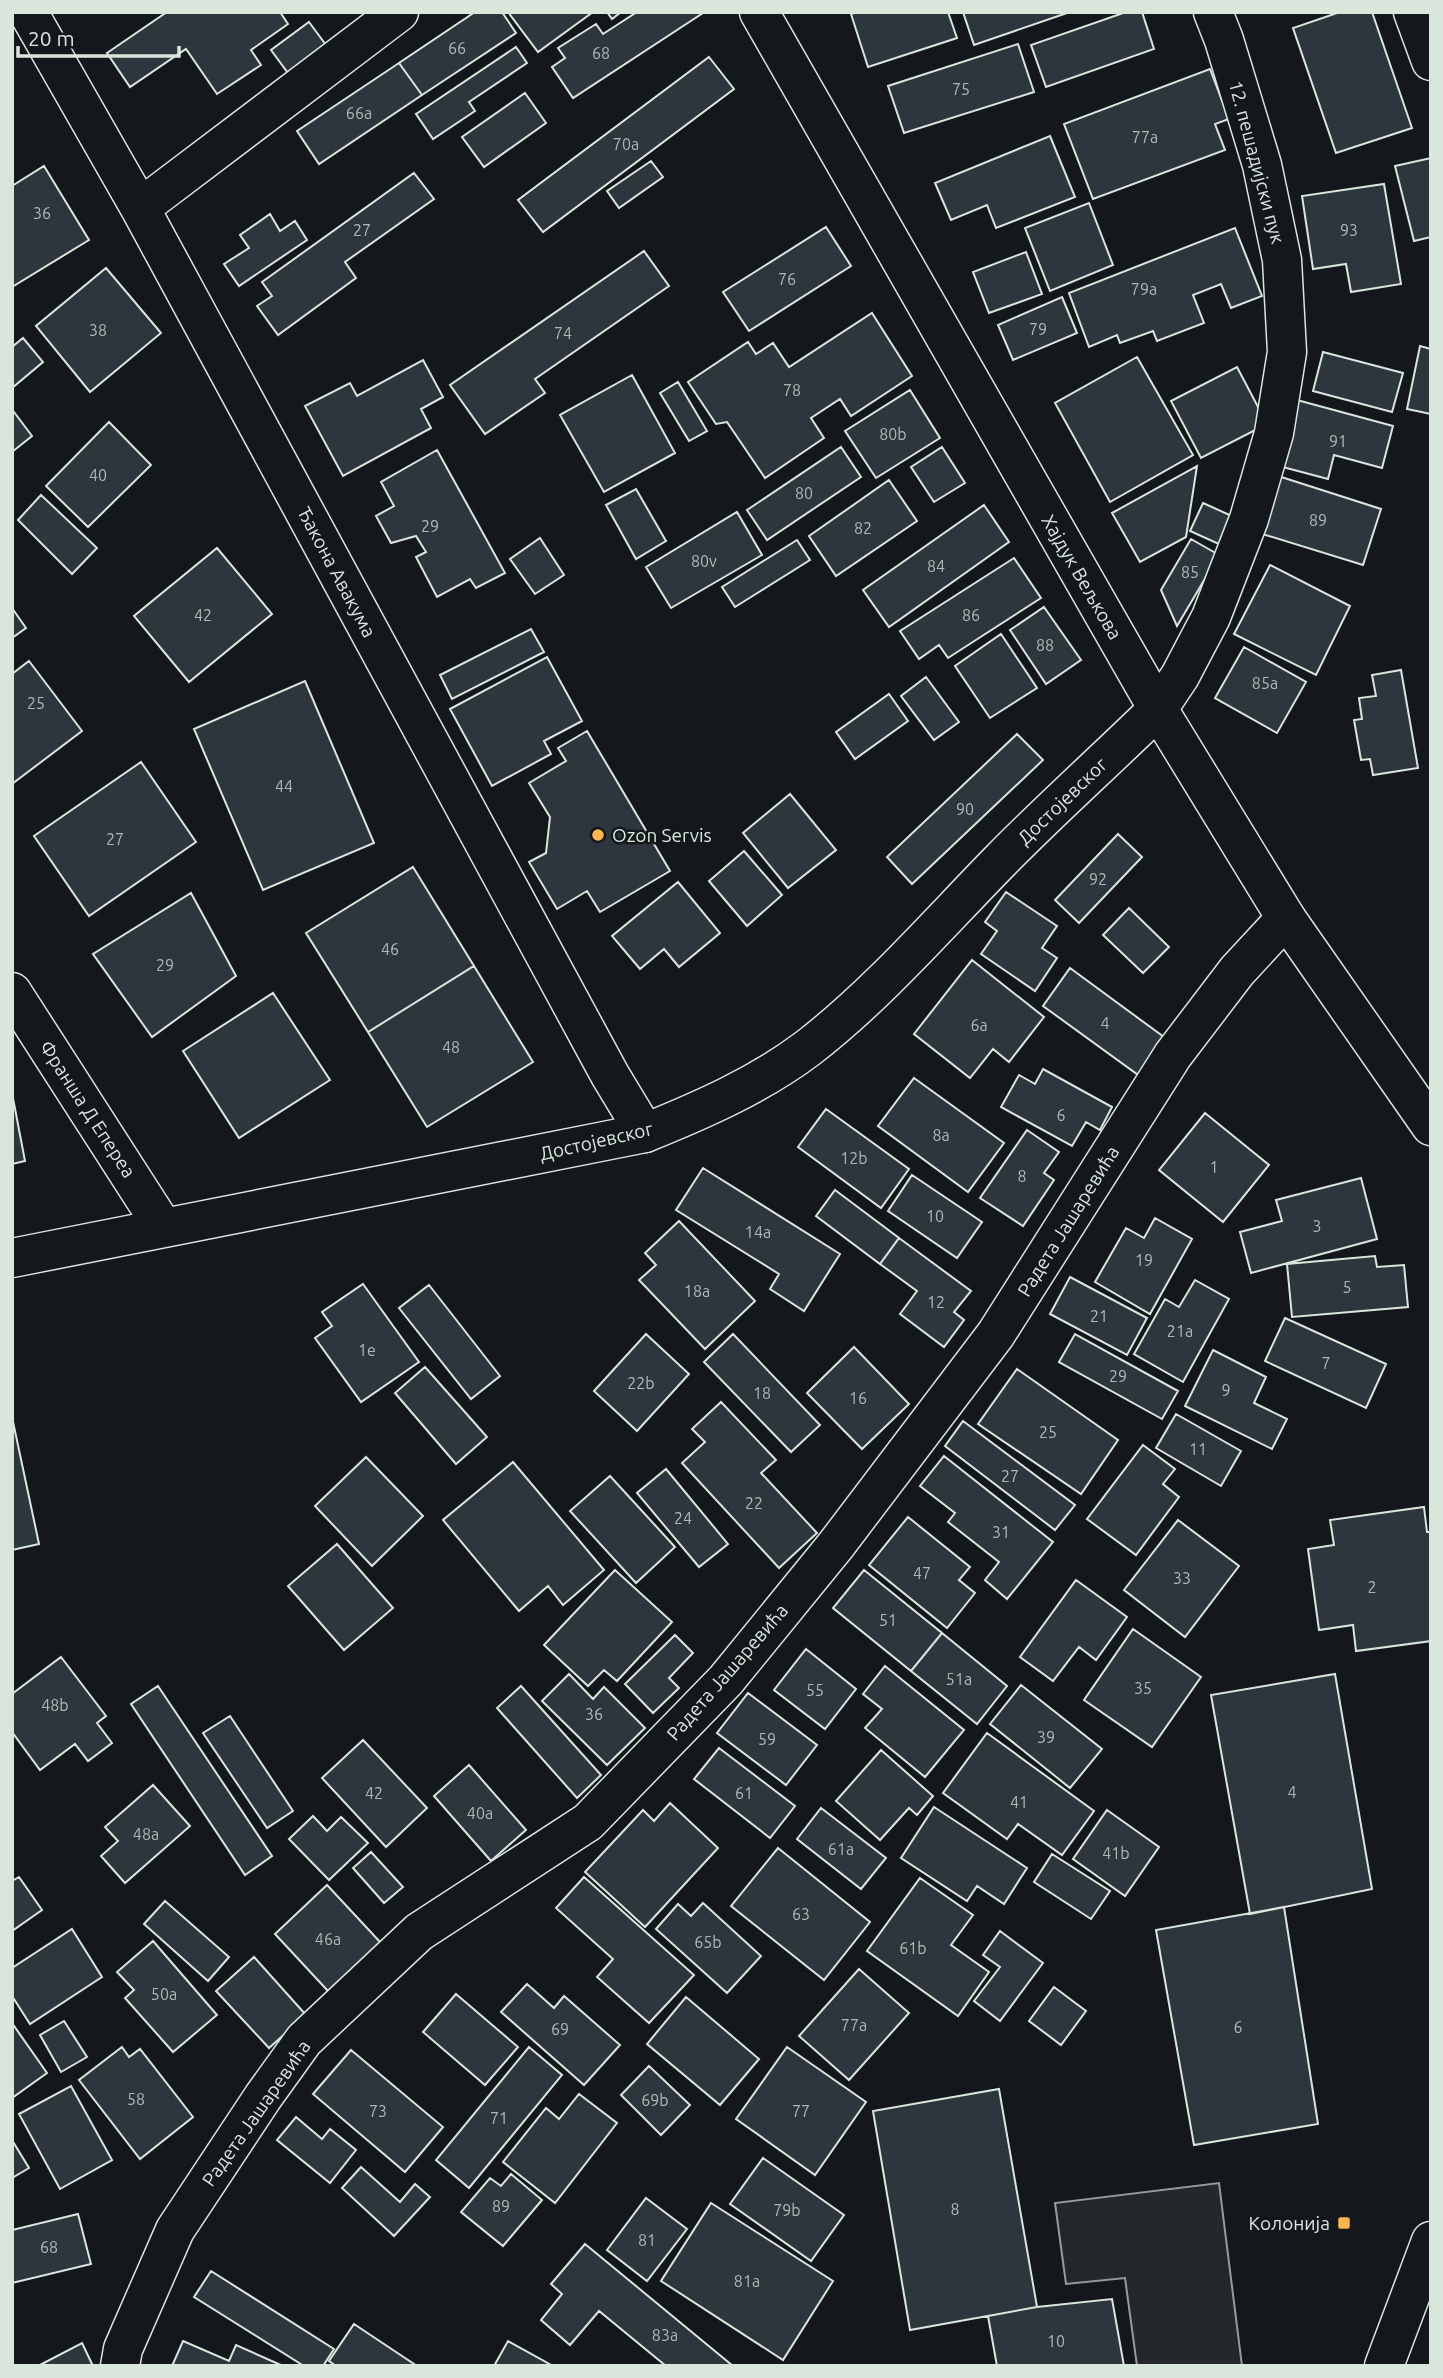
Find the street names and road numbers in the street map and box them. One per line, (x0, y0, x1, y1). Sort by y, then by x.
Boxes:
street label: 12. пешадијски пук (1225, 78, 1289, 246)
street label: Ђакона Авакума (293, 503, 381, 641)
street label: Хајдук Вељкова (1037, 511, 1127, 643)
street label: Достојевског (1013, 753, 1111, 849)
street label: Франша Д Епереа (36, 1036, 140, 1182)
street label: Достојевског (537, 1117, 655, 1165)
street label: Радета Јашаревића (1013, 1142, 1123, 1300)
street label: Радета Јашаревића (662, 1599, 792, 1745)
street label: Радета Јашаревића (197, 2036, 315, 2190)

